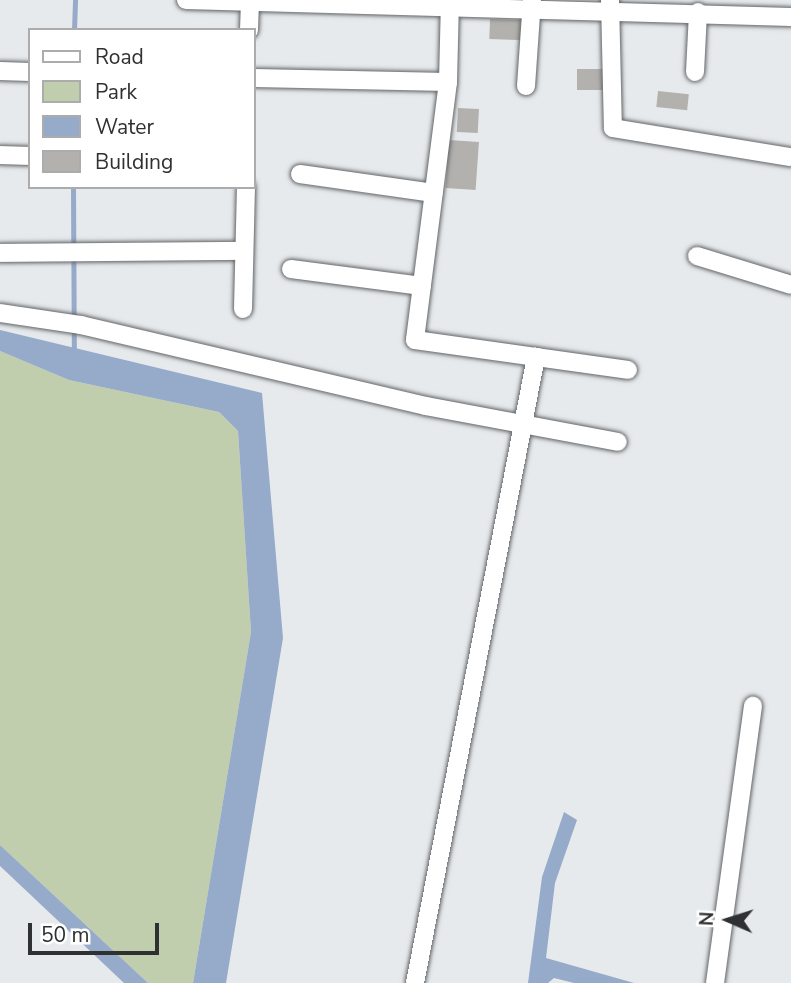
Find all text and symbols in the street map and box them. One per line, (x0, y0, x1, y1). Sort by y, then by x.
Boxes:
legend (28, 28, 256, 189)
text: Road (95, 43, 144, 71)
text: Park (95, 78, 137, 106)
text: Water (95, 113, 154, 141)
text: Building (95, 148, 173, 176)
north arrow (693, 885, 763, 955)
scale bar (32, 909, 163, 953)
text: N (694, 911, 720, 927)
text: 50 m (41, 921, 90, 949)

